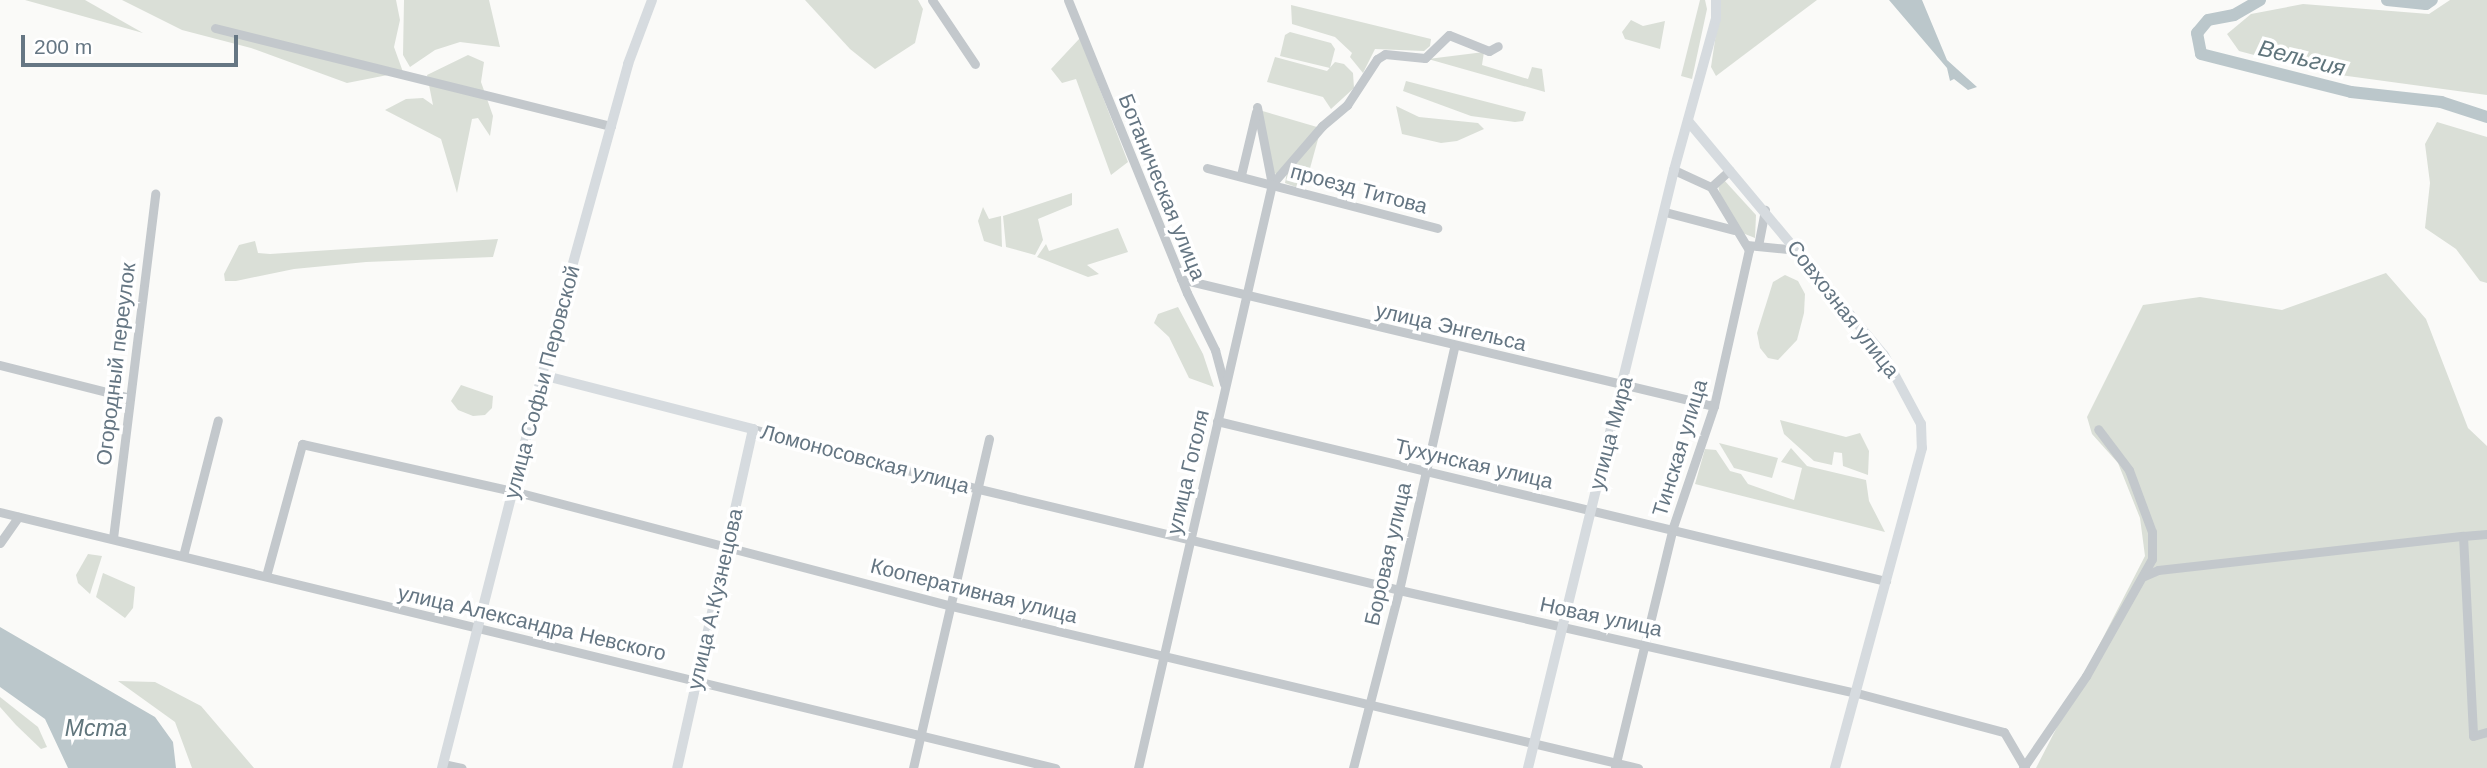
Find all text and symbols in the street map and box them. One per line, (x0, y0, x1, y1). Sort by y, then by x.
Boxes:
scale bar (24, 21, 242, 65)
water label: Вельгия (2256, 34, 2348, 82)
text: 200 m (34, 35, 92, 58)
street label: Ботаническая улица (1113, 90, 1211, 284)
street label: проезд Титова (1288, 159, 1430, 219)
street label: Совхозная улица (1781, 235, 1905, 383)
street label: Огородный переулок (91, 261, 141, 467)
street label: улица Софьи Перовской (499, 263, 585, 501)
street label: улица Энгельса (1373, 297, 1529, 357)
street label: улица Мира (1584, 374, 1638, 492)
street label: Тинская улица (1647, 376, 1713, 520)
street label: улица Гоголя (1161, 407, 1215, 537)
street label: Ломоносовская улица (758, 419, 972, 499)
street label: Тухунская улица (1392, 434, 1556, 494)
street label: Боровая улица (1359, 480, 1417, 628)
street label: улица А.Кузнецова (682, 506, 748, 692)
street label: Кооперативная улица (868, 553, 1080, 629)
street label: улица Александра Невского (395, 580, 669, 666)
street label: Новая улица (1538, 592, 1664, 642)
water label: Мста (65, 714, 127, 742)

